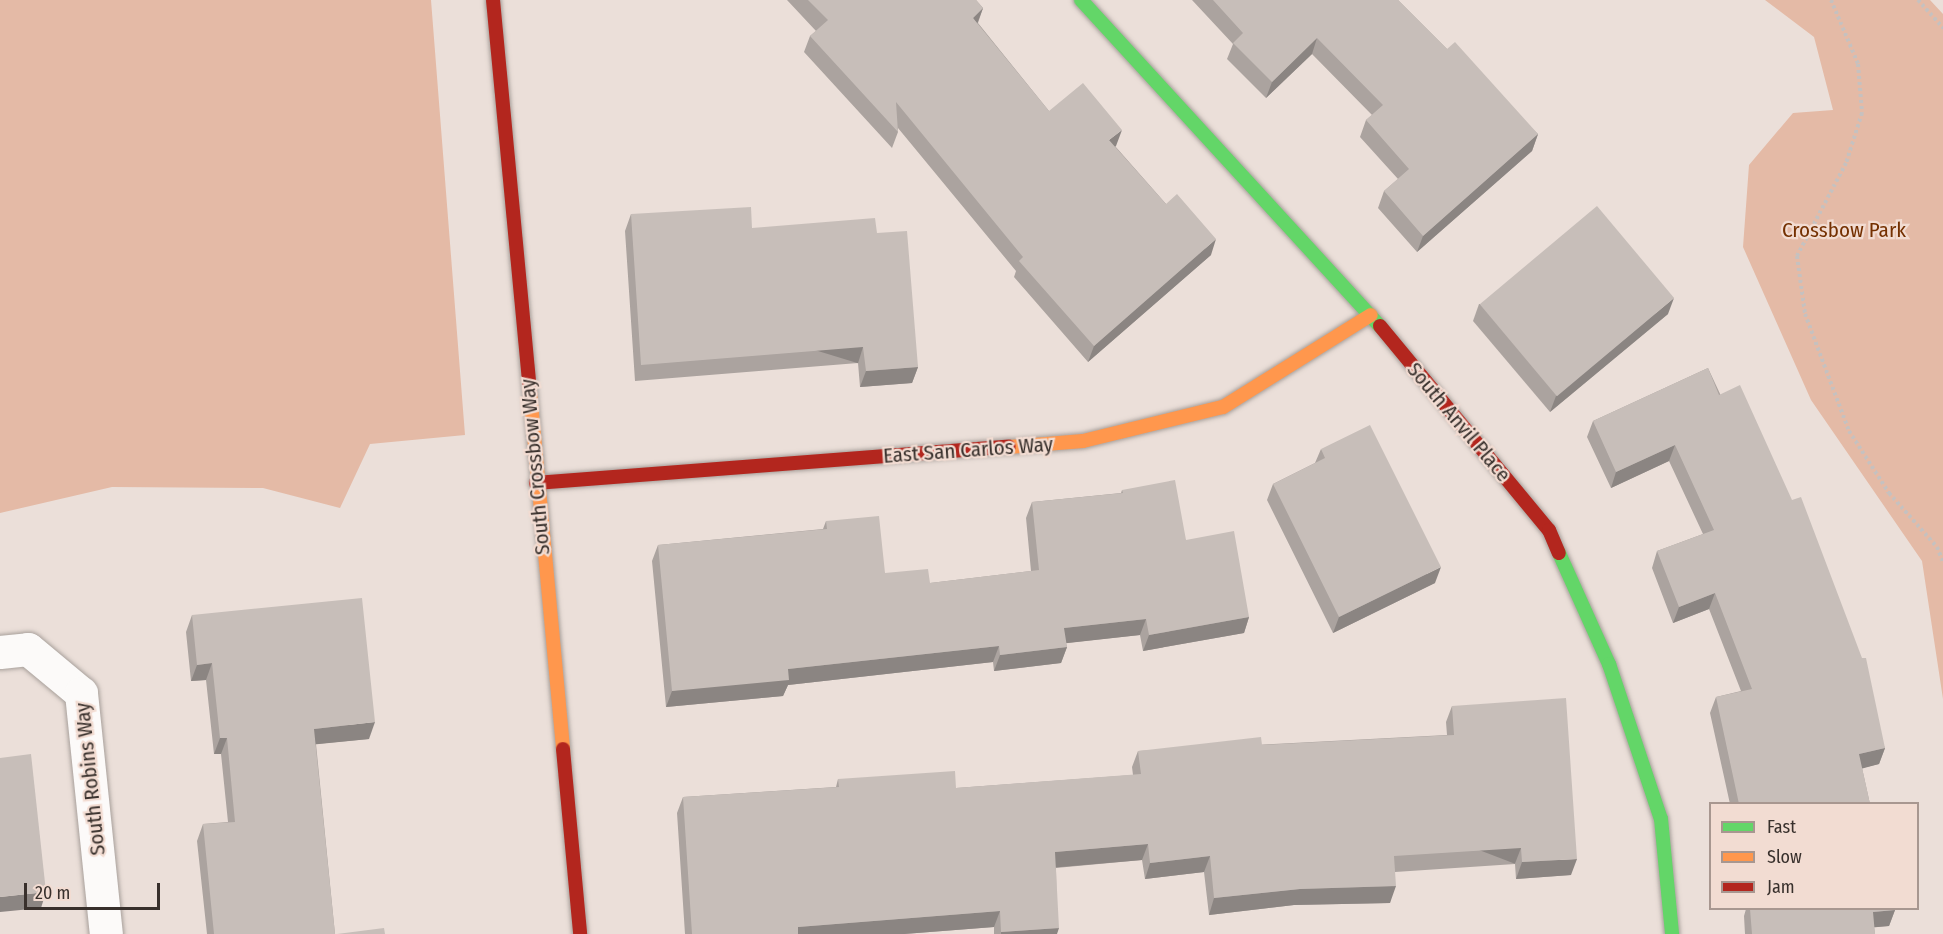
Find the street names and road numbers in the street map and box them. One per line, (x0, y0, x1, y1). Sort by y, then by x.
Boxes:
street label: South Anvil Place (1402, 357, 1516, 487)
street label: South Crossbow Way (515, 378, 555, 556)
street label: East San Carlos Way (882, 431, 1054, 469)
street label: South Robins Way (69, 701, 111, 857)

